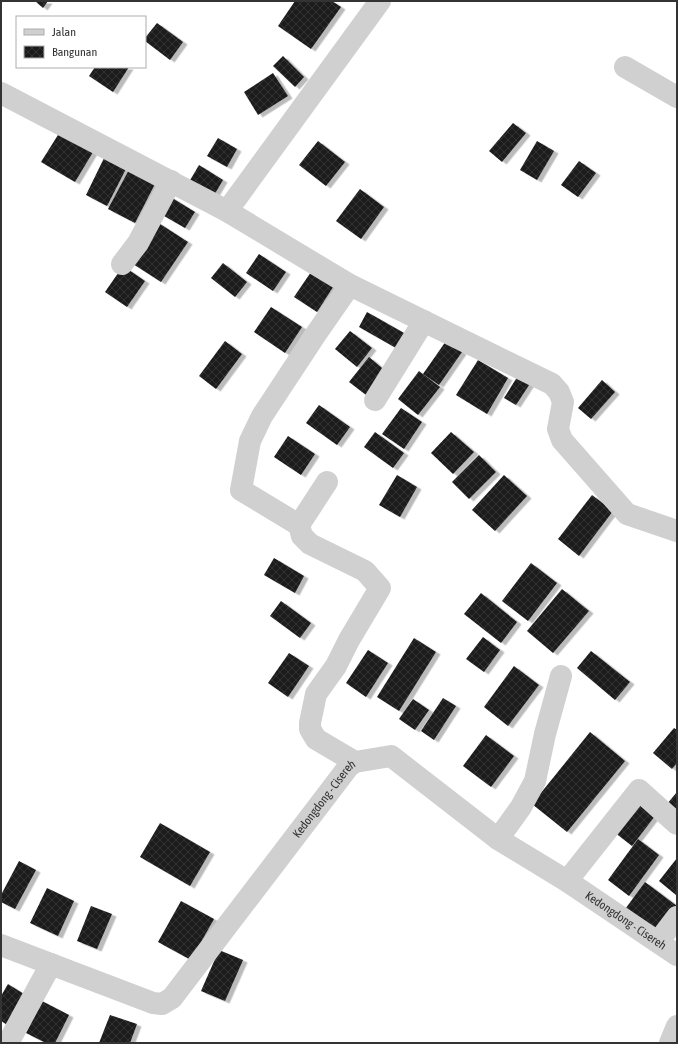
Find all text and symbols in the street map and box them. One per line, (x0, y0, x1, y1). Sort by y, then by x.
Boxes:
legend (16, 16, 146, 68)
text: Jalan (52, 25, 76, 39)
text: Bangunan (52, 45, 97, 59)
street label: Kedongdong - Cisereh (290, 757, 358, 841)
street label: Kedongdong - Cisereh (583, 888, 669, 953)

